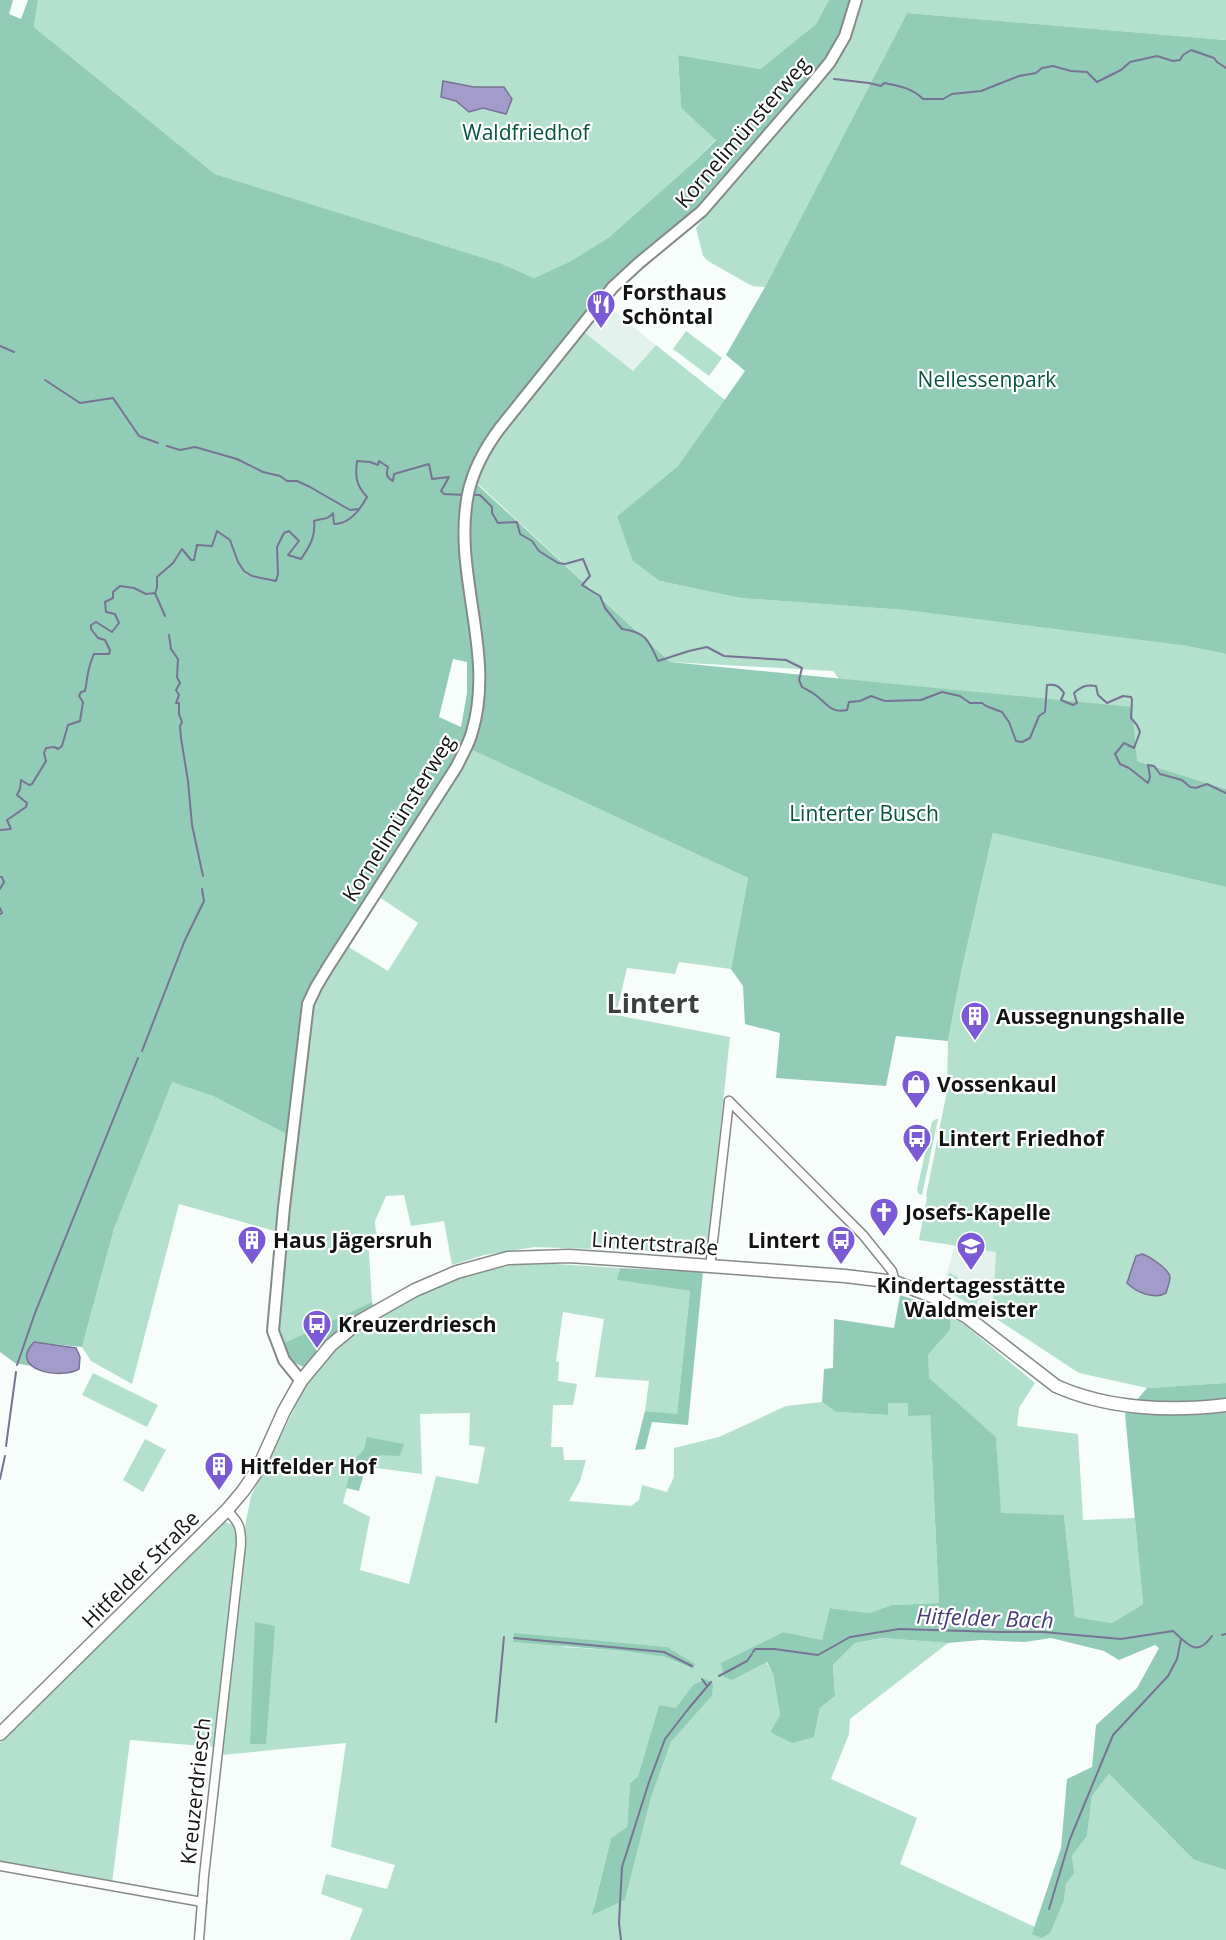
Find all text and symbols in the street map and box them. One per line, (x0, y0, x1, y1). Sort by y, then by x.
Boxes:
street label: Kornelimünsterweg (668, 50, 816, 214)
park label: Waldfriedhof (462, 118, 592, 146)
place label: Forsthaus Schöntal (622, 278, 726, 330)
restaurant icon: Forsthaus Schöntal (585, 288, 617, 330)
park label: Nellessenpark (918, 365, 1056, 393)
street label: Kornelimünsterweg (335, 729, 461, 907)
park label: Linterter Busch (789, 799, 939, 827)
district label: Lintert (607, 984, 699, 1021)
building icon: Aussegnungshalle (959, 1000, 991, 1042)
place label: Aussegnungshalle (996, 1002, 1185, 1030)
shop icon: Vossenkaul (900, 1068, 932, 1110)
place label: Vossenkaul (937, 1070, 1057, 1098)
bus stop icon: Lintert Friedhof (901, 1122, 933, 1164)
place label: Lintert Friedhof (938, 1124, 1106, 1152)
church icon: Josefs-Kapelle (868, 1196, 900, 1238)
place label: Josefs-Kapelle (903, 1198, 1051, 1226)
building icon: Haus Jägersruh (236, 1224, 268, 1266)
bus stop icon: Lintert (825, 1224, 857, 1266)
street label: Lintertstraße (591, 1225, 719, 1261)
place label: Haus Jägersruh (273, 1226, 432, 1254)
place label: Lintert (748, 1226, 820, 1254)
school or university icon: Kindertagesstätte Waldmeister (955, 1230, 987, 1272)
place label: Kindertagesstätte Waldmeister (877, 1271, 1065, 1323)
bus stop icon: Kreuzerdriesch (301, 1308, 333, 1350)
place label: Kreuzerdriesch (338, 1310, 497, 1338)
building icon: Hitfelder Hof (203, 1450, 235, 1492)
place label: Hitfelder Hof (240, 1452, 378, 1480)
street label: Hitfelder Straße (75, 1504, 205, 1634)
water label: Hitfelder Bach (916, 1600, 1054, 1634)
street label: Kreuzerdriesch (173, 1716, 217, 1866)

